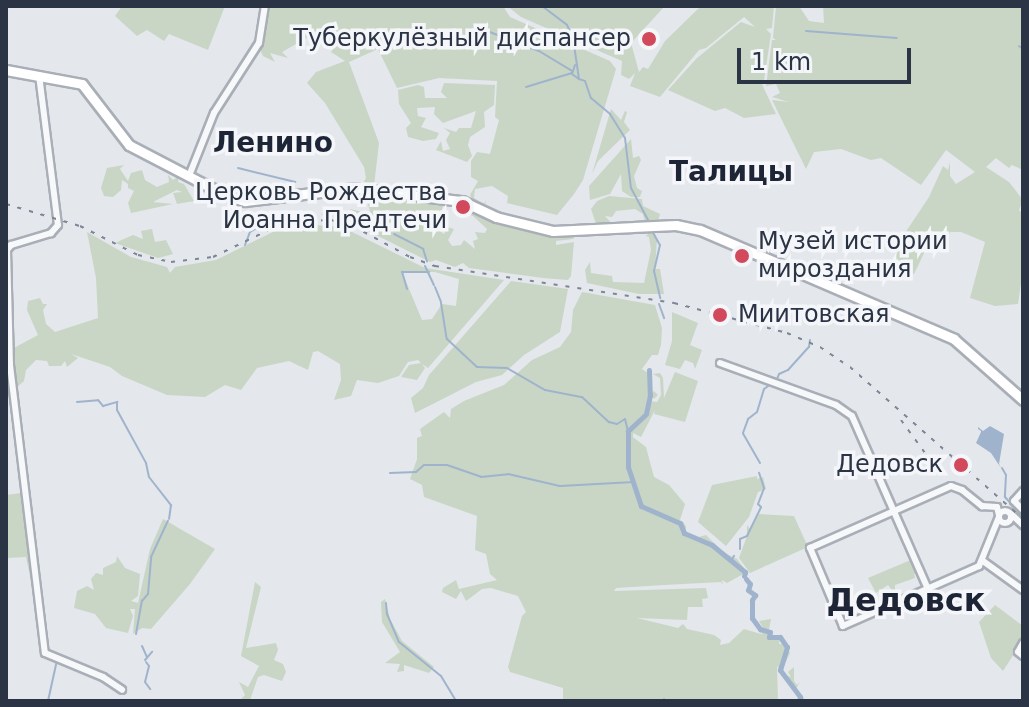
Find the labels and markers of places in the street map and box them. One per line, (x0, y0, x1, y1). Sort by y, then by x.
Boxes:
place label: Туберкулёзный диспансер (293, 25, 631, 53)
marker: Туберкулёзный диспансер (638, 28, 660, 50)
place label: Церковь Рождества Иоанна Предтечи (195, 179, 447, 235)
marker: Церковь Рождества Иоанна Предтечи (454, 198, 472, 216)
place label: Музей истории мироздания (758, 228, 948, 284)
marker: Музей истории мироздания (733, 247, 751, 265)
place label: Миитовская (738, 301, 890, 329)
marker: Миитовская (709, 304, 731, 326)
place label: Дедовск (836, 451, 943, 479)
marker: Дедовск (950, 454, 972, 476)

